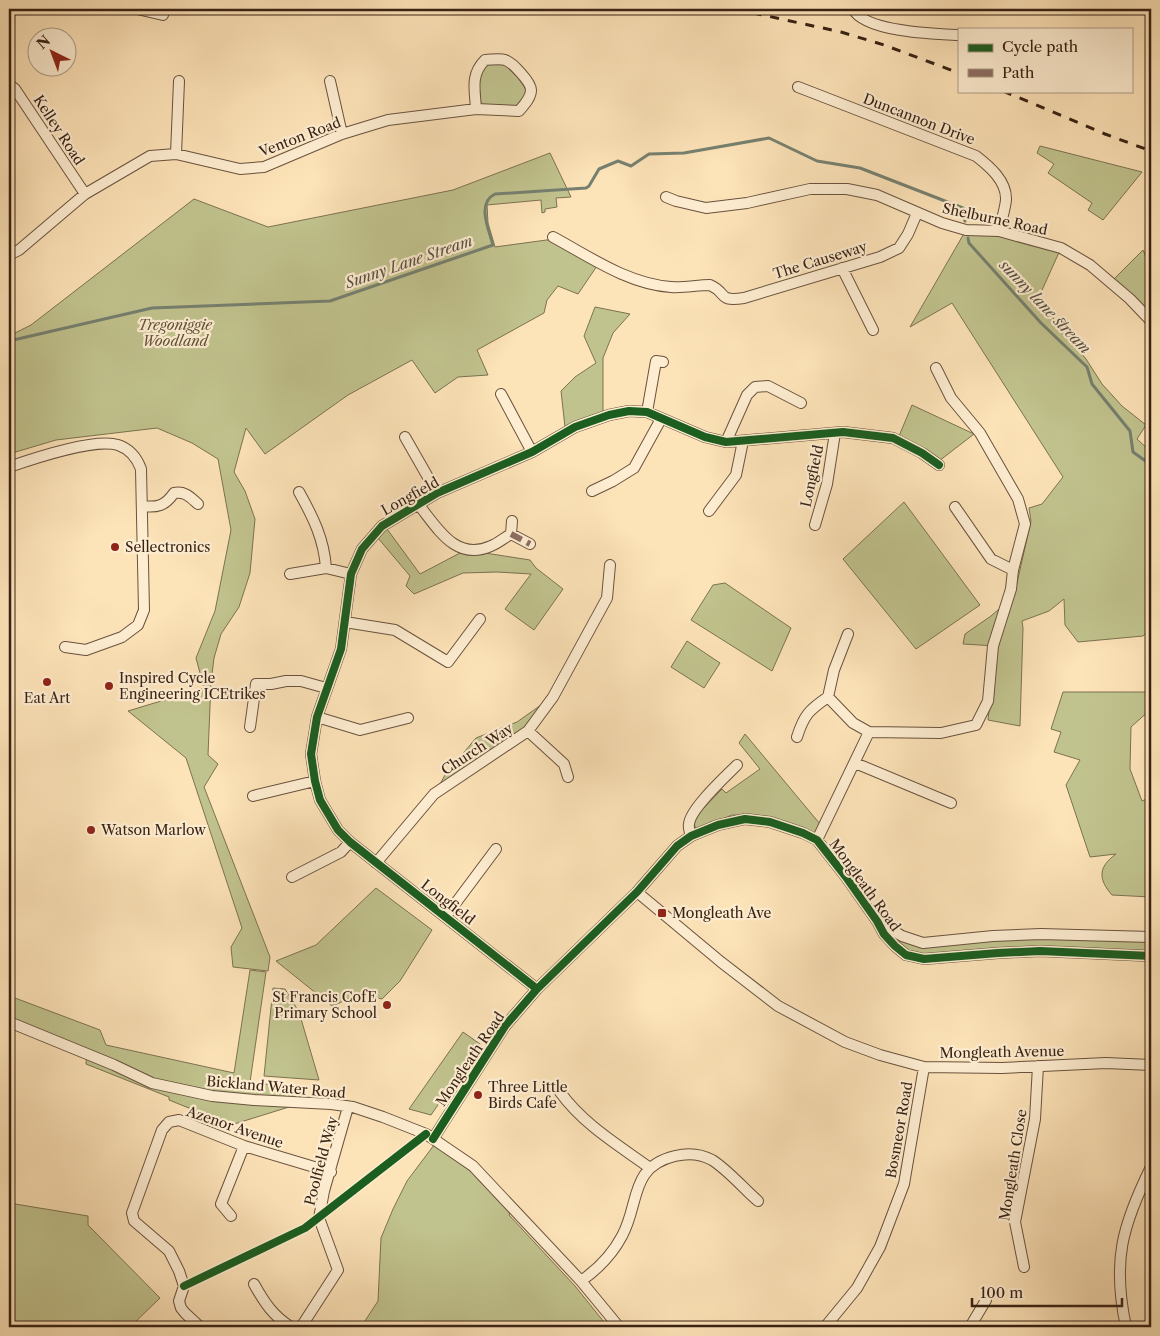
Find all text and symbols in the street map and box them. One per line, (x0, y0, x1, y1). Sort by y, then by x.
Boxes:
north arrow (28, 28, 78, 78)
legend (958, 28, 1132, 92)
text: N (33, 32, 54, 53)
text: Cycle path (1002, 37, 1079, 56)
text: Path (1002, 63, 1035, 82)
street label: Duncannon Drive (860, 89, 978, 149)
street label: Kelley Road (30, 92, 89, 169)
street label: Venton Road (256, 113, 344, 161)
street label: Shelburne Road (941, 199, 1050, 239)
water label: Sunny Lane Stream (342, 231, 475, 293)
street label: The Causeway (771, 237, 869, 283)
water label: sunny lane stream (995, 255, 1095, 358)
park label: Tregoniggie Woodland (138, 316, 213, 350)
street label: Longfield (797, 443, 827, 509)
street label: Longfield (378, 473, 442, 519)
place label: Sellectronics (125, 538, 210, 556)
marker: Sellectronics (109, 541, 121, 553)
place label: Inspired Cycle Engineering ICEtrikes (119, 669, 266, 703)
marker: Eat Art (41, 676, 53, 688)
marker: Inspired Cycle Engineering ICEtrikes (103, 680, 115, 692)
place label: Eat Art (24, 689, 70, 707)
street label: Church Way (438, 719, 517, 779)
place label: Watson Marlow (100, 821, 206, 839)
marker: Watson Marlow (85, 824, 97, 836)
street label: Mongleath Road (825, 835, 905, 935)
street label: Longfield (418, 875, 479, 929)
place label: Mongleath Ave (672, 904, 771, 922)
marker: Mongleath Ave (656, 907, 668, 919)
place label: St Francis CofE Primary School (272, 988, 377, 1022)
marker: St Francis CofE Primary School (381, 999, 393, 1011)
street label: Mongleath Road (432, 1008, 508, 1110)
street label: Mongleath Avenue (940, 1042, 1065, 1062)
street label: Bickland Water Road (206, 1072, 347, 1102)
place label: Three Little Birds Cafe (488, 1078, 568, 1112)
street label: Bosmeor Road (882, 1080, 916, 1180)
marker: Three Little Birds Cafe (472, 1089, 484, 1101)
street label: Azenor Avenue (183, 1102, 286, 1152)
street label: Mongleath Close (995, 1108, 1031, 1222)
street label: Poolfield Way (300, 1114, 342, 1208)
scale bar (972, 1276, 1122, 1308)
text: 100 m (980, 1283, 1023, 1302)

